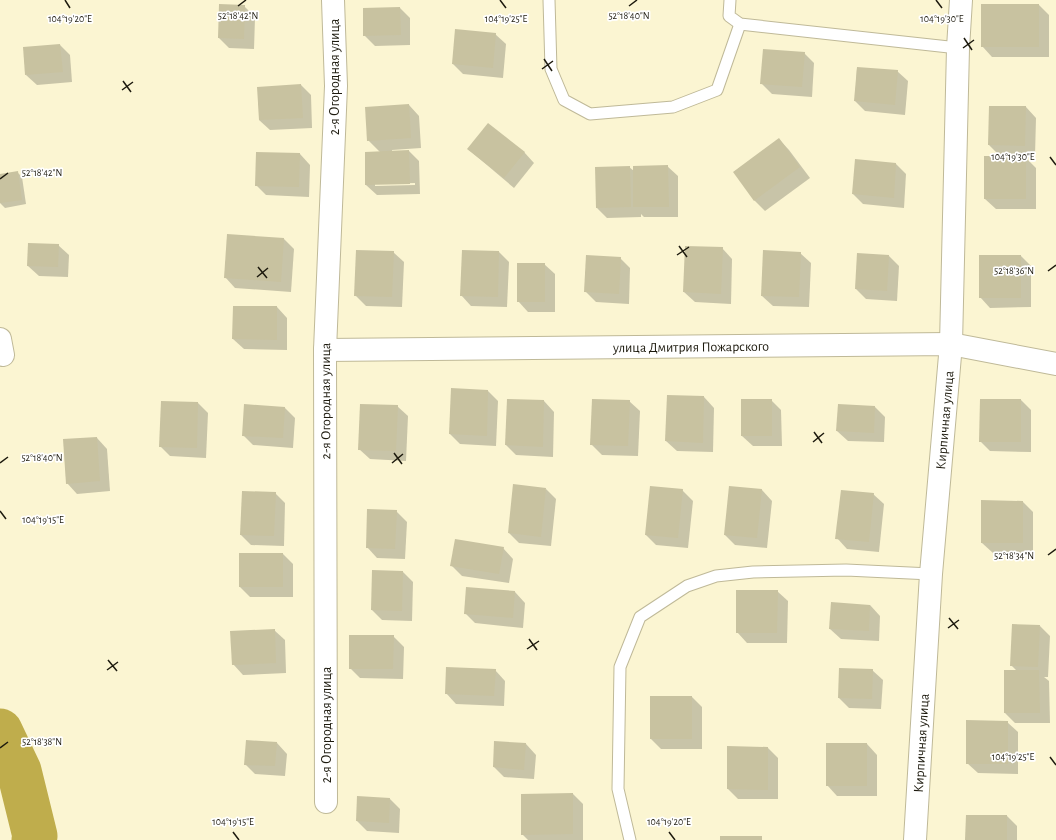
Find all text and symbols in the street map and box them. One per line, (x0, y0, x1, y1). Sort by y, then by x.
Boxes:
text: 52°18'42"N (218, 11, 258, 21)
text: 52°18'40"N (608, 11, 650, 21)
text: 104°19'20"E (48, 14, 92, 24)
text: 104°19'25"E (485, 14, 527, 24)
text: 104°19'30"E (920, 14, 964, 24)
street label: 2-я Огородная улица (328, 18, 342, 135)
text: 104°19'30"E (991, 152, 1035, 162)
text: 52°18'42"N (22, 168, 62, 178)
text: 52°18'36"N (994, 266, 1034, 276)
street label: улица Дмитрия Пожарского (612, 340, 769, 355)
street label: 2-я Огородная улица (319, 342, 333, 459)
street label: Кирпичная улица (934, 369, 957, 470)
text: 52°18'40"N (21, 453, 63, 463)
text: 104°19'15"E (22, 515, 64, 525)
text: 52°18'34"N (994, 551, 1034, 561)
street label: 2-я Огородная улица (320, 666, 334, 783)
street label: Кирпичная улица (912, 693, 932, 793)
text: 52°18'38"N (22, 737, 62, 747)
text: 104°19'25"E (992, 752, 1034, 762)
text: 104°19'15"E (212, 817, 254, 827)
text: 104°19'20"E (647, 817, 691, 827)

